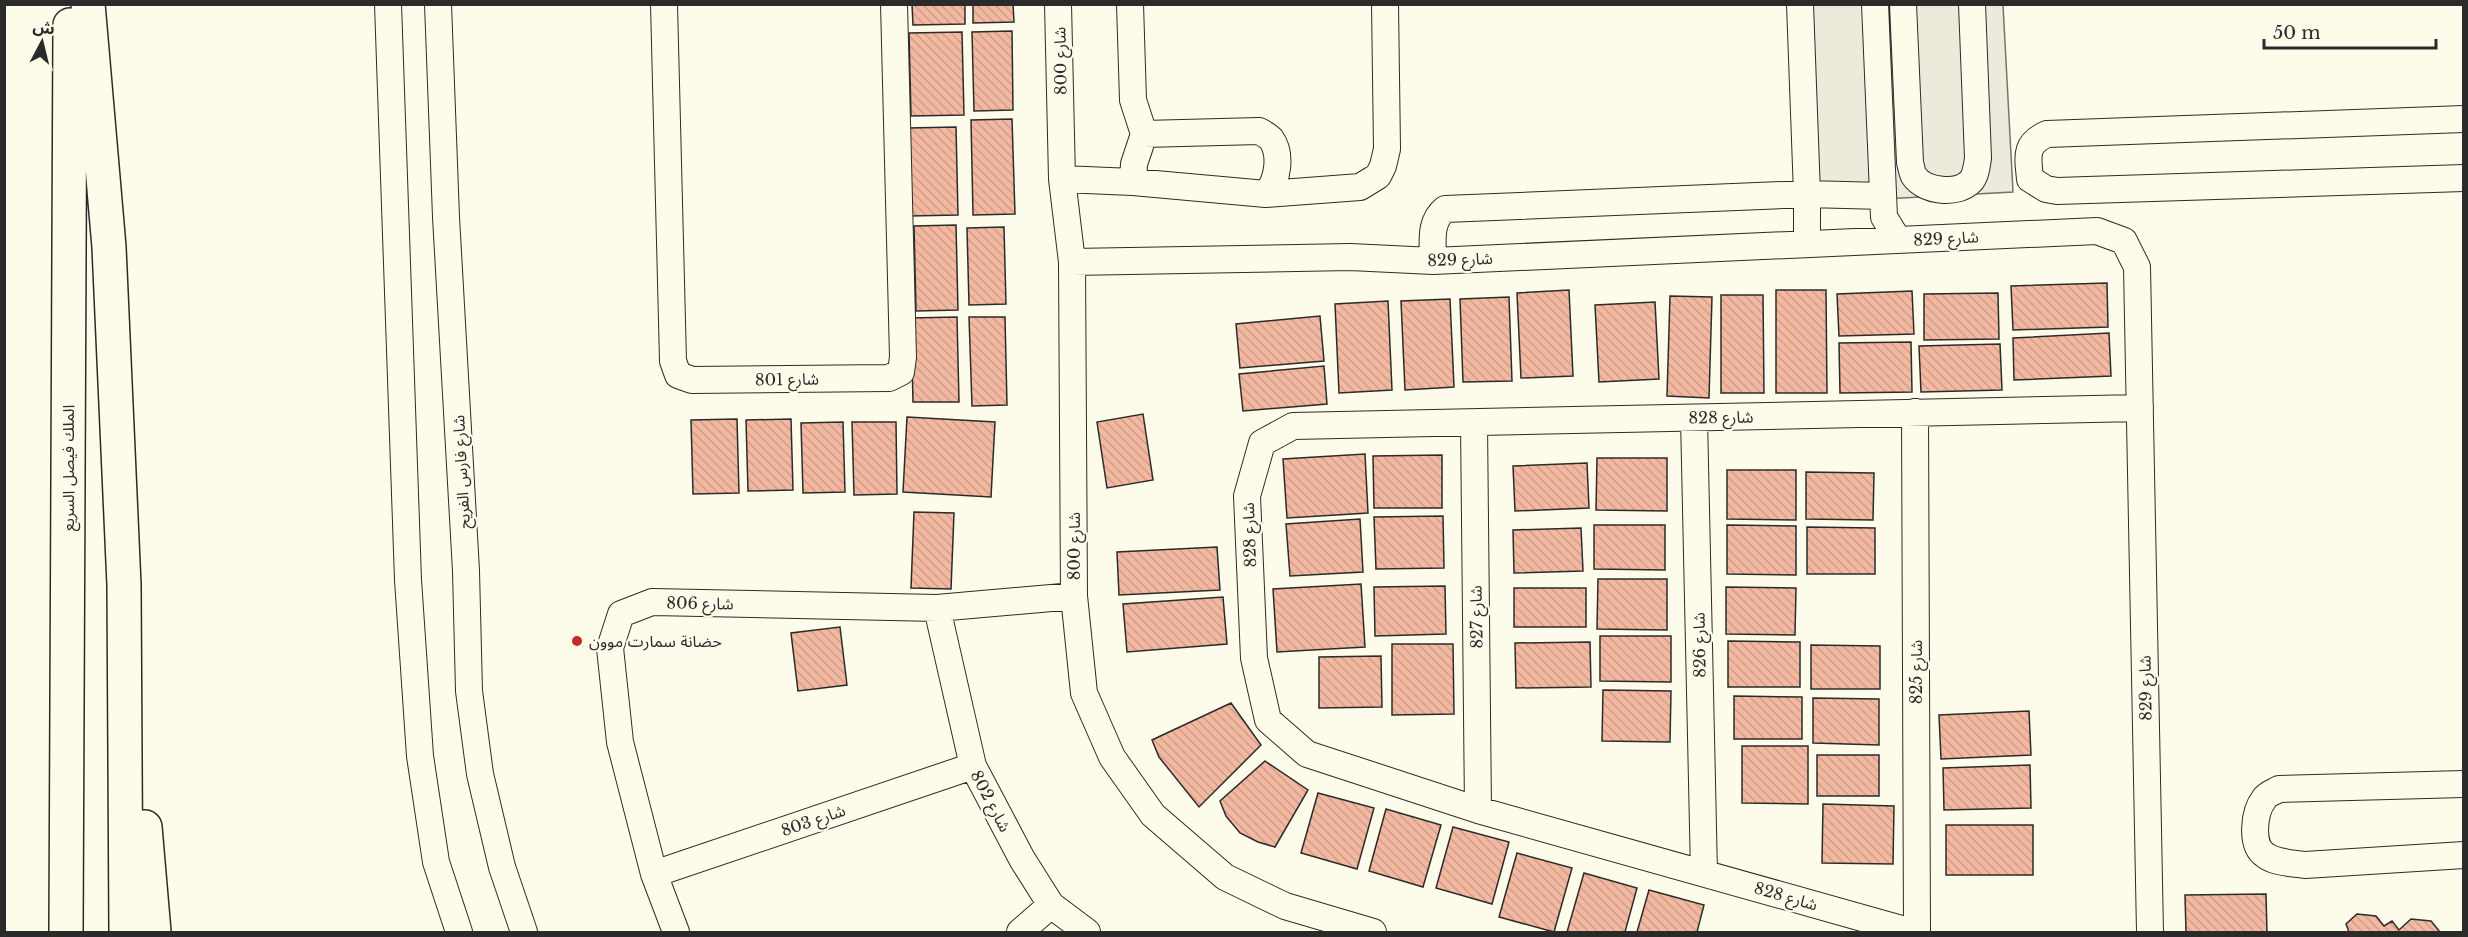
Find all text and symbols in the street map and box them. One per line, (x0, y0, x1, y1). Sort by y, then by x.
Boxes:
north arrow (12, 12, 72, 72)
scale bar (2264, 12, 2436, 50)
text: ش (32, 16, 56, 38)
text: 50 m (2273, 22, 2321, 44)
street label: شارع 800 (1049, 27, 1074, 95)
street label: شارع 829 (1913, 226, 1979, 253)
street label: شارع 829 (1427, 248, 1493, 273)
street label: شارع 801 (755, 368, 819, 393)
street label: الملك فيصل السريع (58, 405, 81, 531)
street label: شارع 828 (1688, 406, 1754, 431)
street label: شارع فارس الفريح (448, 414, 477, 529)
street label: شارع 828 (1238, 502, 1263, 568)
street label: شارع 800 (1064, 512, 1087, 580)
street label: شارع 827 (1465, 585, 1490, 649)
street label: شارع 806 (666, 592, 734, 617)
street label: شارع 826 (1688, 612, 1713, 678)
place label: حضانة سمارت موون (589, 631, 722, 651)
marker: حضانة سمارت موون (570, 634, 584, 648)
street label: شارع 825 (1906, 640, 1929, 704)
street label: شارع 829 (2134, 655, 2159, 721)
street label: شارع 802 (964, 767, 1016, 837)
street label: شارع 803 (778, 800, 849, 843)
street label: شارع 828 (1751, 877, 1820, 917)

